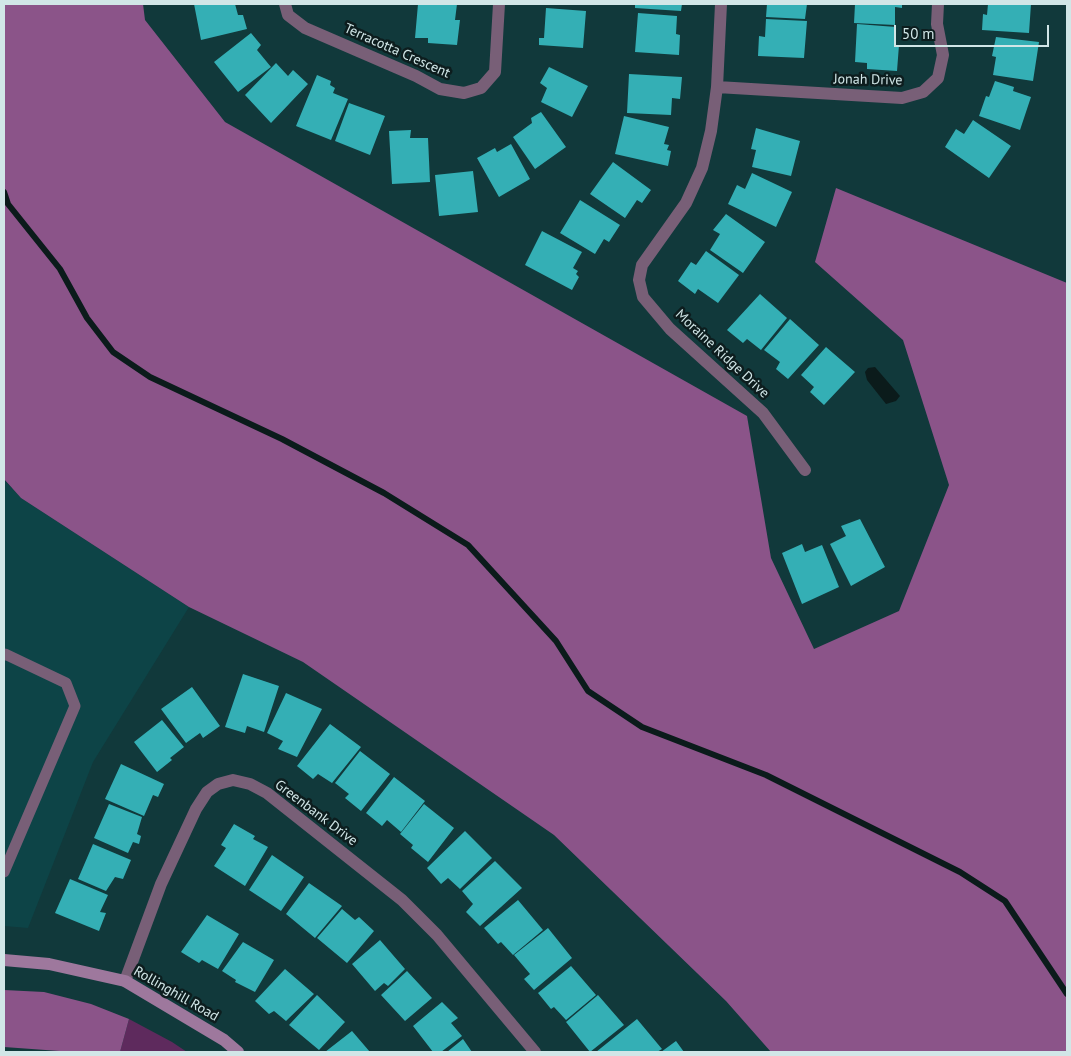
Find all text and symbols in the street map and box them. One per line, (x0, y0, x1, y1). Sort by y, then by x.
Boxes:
scale bar (896, 15, 1051, 47)
street label: Terracotta Crescent (341, 20, 453, 82)
text: 50 m (902, 24, 935, 43)
street label: Jonah Drive (833, 71, 903, 89)
street label: Moraine Ridge Drive (672, 306, 772, 402)
street label: Greenbank Drive (271, 776, 361, 850)
street label: Rollinghill Road (131, 963, 221, 1025)

